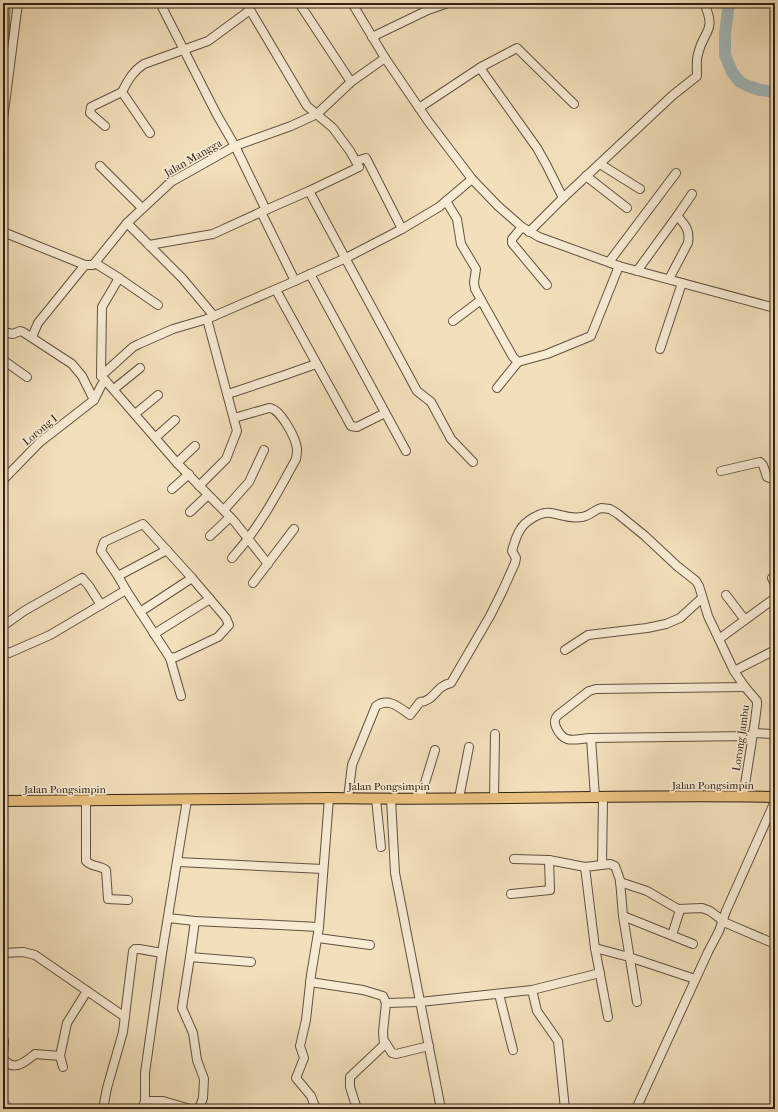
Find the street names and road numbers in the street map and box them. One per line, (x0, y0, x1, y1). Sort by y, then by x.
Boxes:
street label: Jalan Mangga (161, 136, 225, 180)
street label: Lorong I (20, 411, 61, 448)
street label: Lorong Jambu (730, 703, 752, 772)
street label: Jalan Pongsimpin (671, 779, 755, 792)
street label: Jalan Pongsimpin (347, 780, 431, 793)
street label: Jalan Pongsimpin (23, 783, 107, 796)

